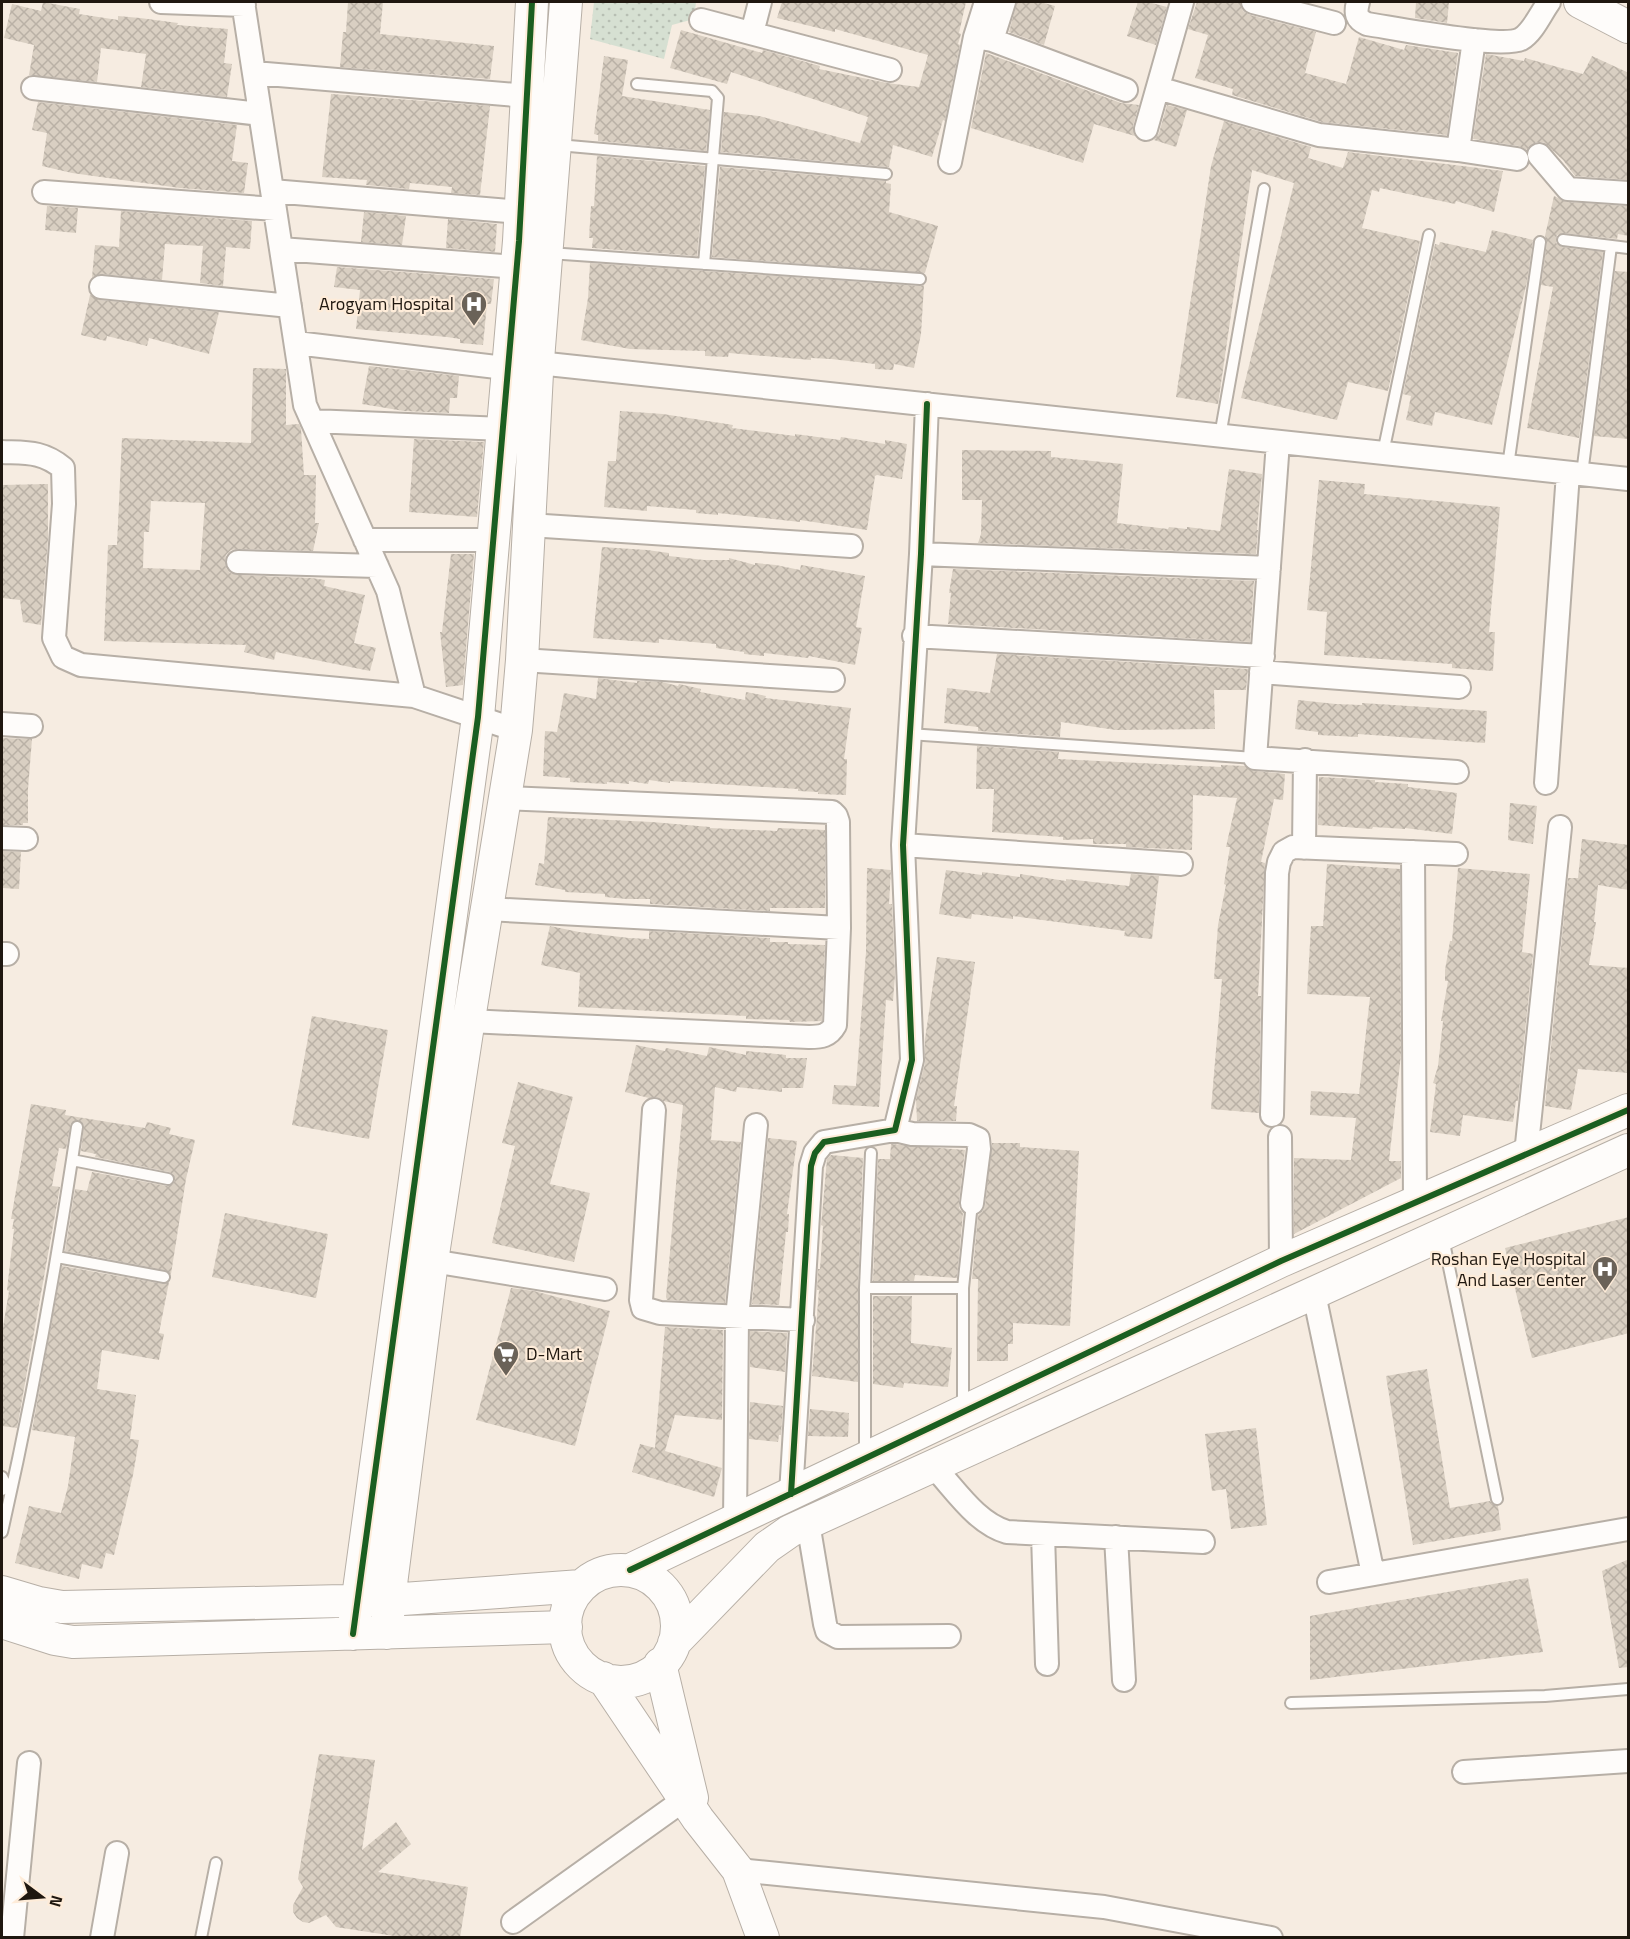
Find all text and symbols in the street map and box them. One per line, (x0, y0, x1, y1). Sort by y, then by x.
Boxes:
hospital icon: Arogyam Hospital (459, 289, 489, 327)
place label: Arogyam Hospital (319, 290, 454, 317)
place label: Roshan Eye Hospital And Laser Center (1431, 1245, 1586, 1293)
hospital icon: Roshan Eye Hospital And Laser Center (1590, 1254, 1620, 1292)
supermarket icon: D-Mart (491, 1339, 521, 1377)
place label: D-Mart (526, 1340, 583, 1367)
north arrow (12, 1867, 72, 1927)
text: N (43, 1892, 69, 1910)

